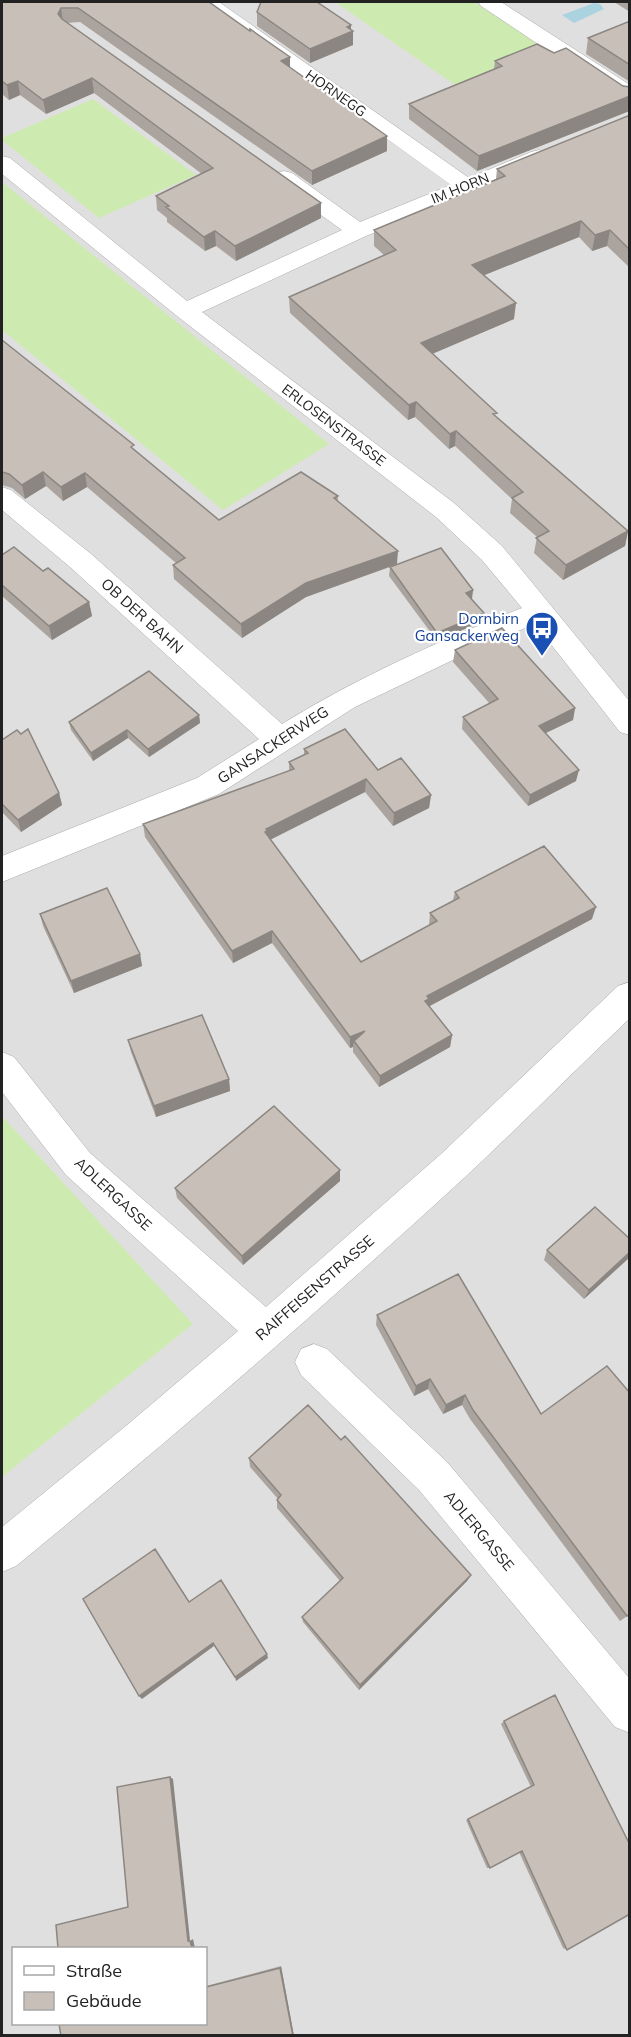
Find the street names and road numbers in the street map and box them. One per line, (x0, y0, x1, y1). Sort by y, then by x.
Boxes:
street label: HORNEGG (302, 65, 370, 121)
street label: IM HORN (428, 168, 492, 208)
street label: ERLOSENSTRASSE (278, 380, 390, 470)
street label: OB DER BAHN (97, 574, 187, 657)
street label: GANSACKERWEG (214, 702, 332, 788)
street label: ADLERGASSE (71, 1153, 156, 1234)
street label: RAIFFEISENSTRASSE (252, 1231, 378, 1344)
street label: ADLERGASSE (440, 1487, 519, 1575)

